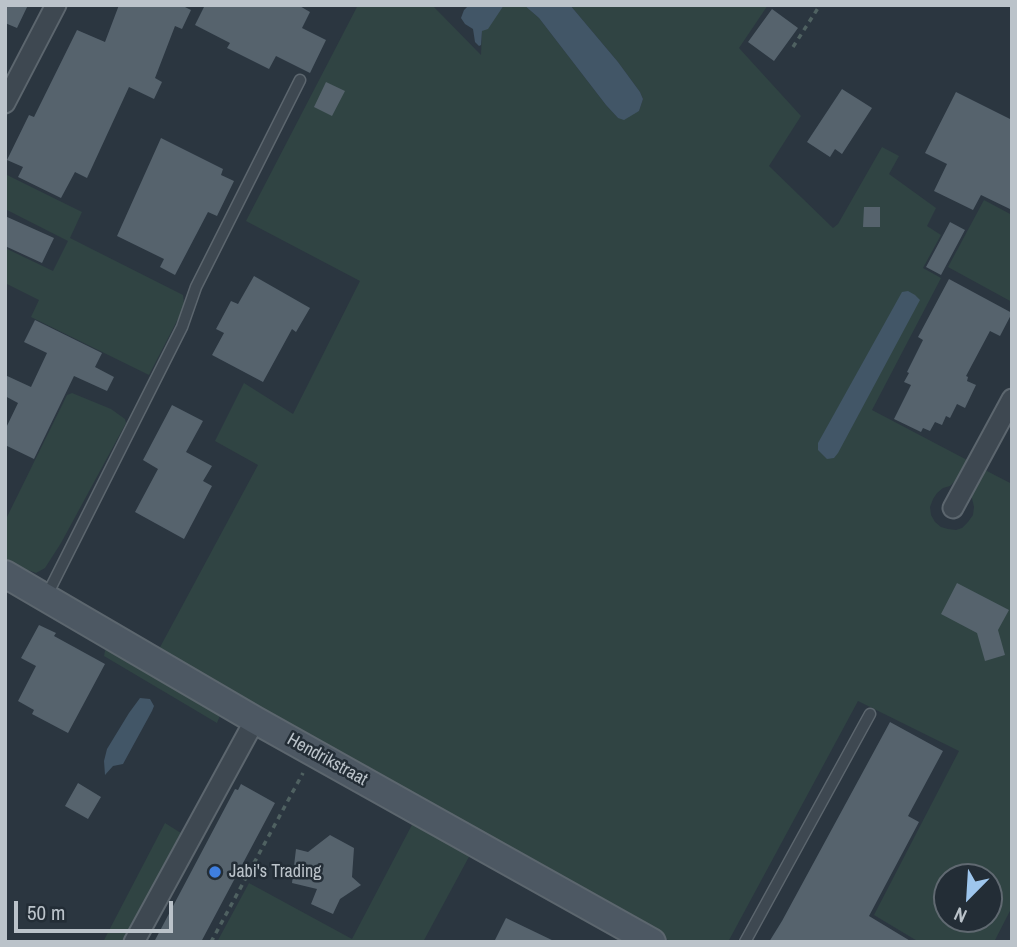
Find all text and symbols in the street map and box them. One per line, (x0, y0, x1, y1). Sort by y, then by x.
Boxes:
street label: Hendrikstraat (283, 729, 371, 791)
place label: Jabi's Trading (229, 861, 322, 883)
north arrow (933, 863, 1003, 933)
marker: Jabi's Trading (207, 864, 223, 880)
scale bar (18, 888, 177, 932)
text: 50 m (27, 898, 65, 927)
text: N (950, 901, 971, 930)

